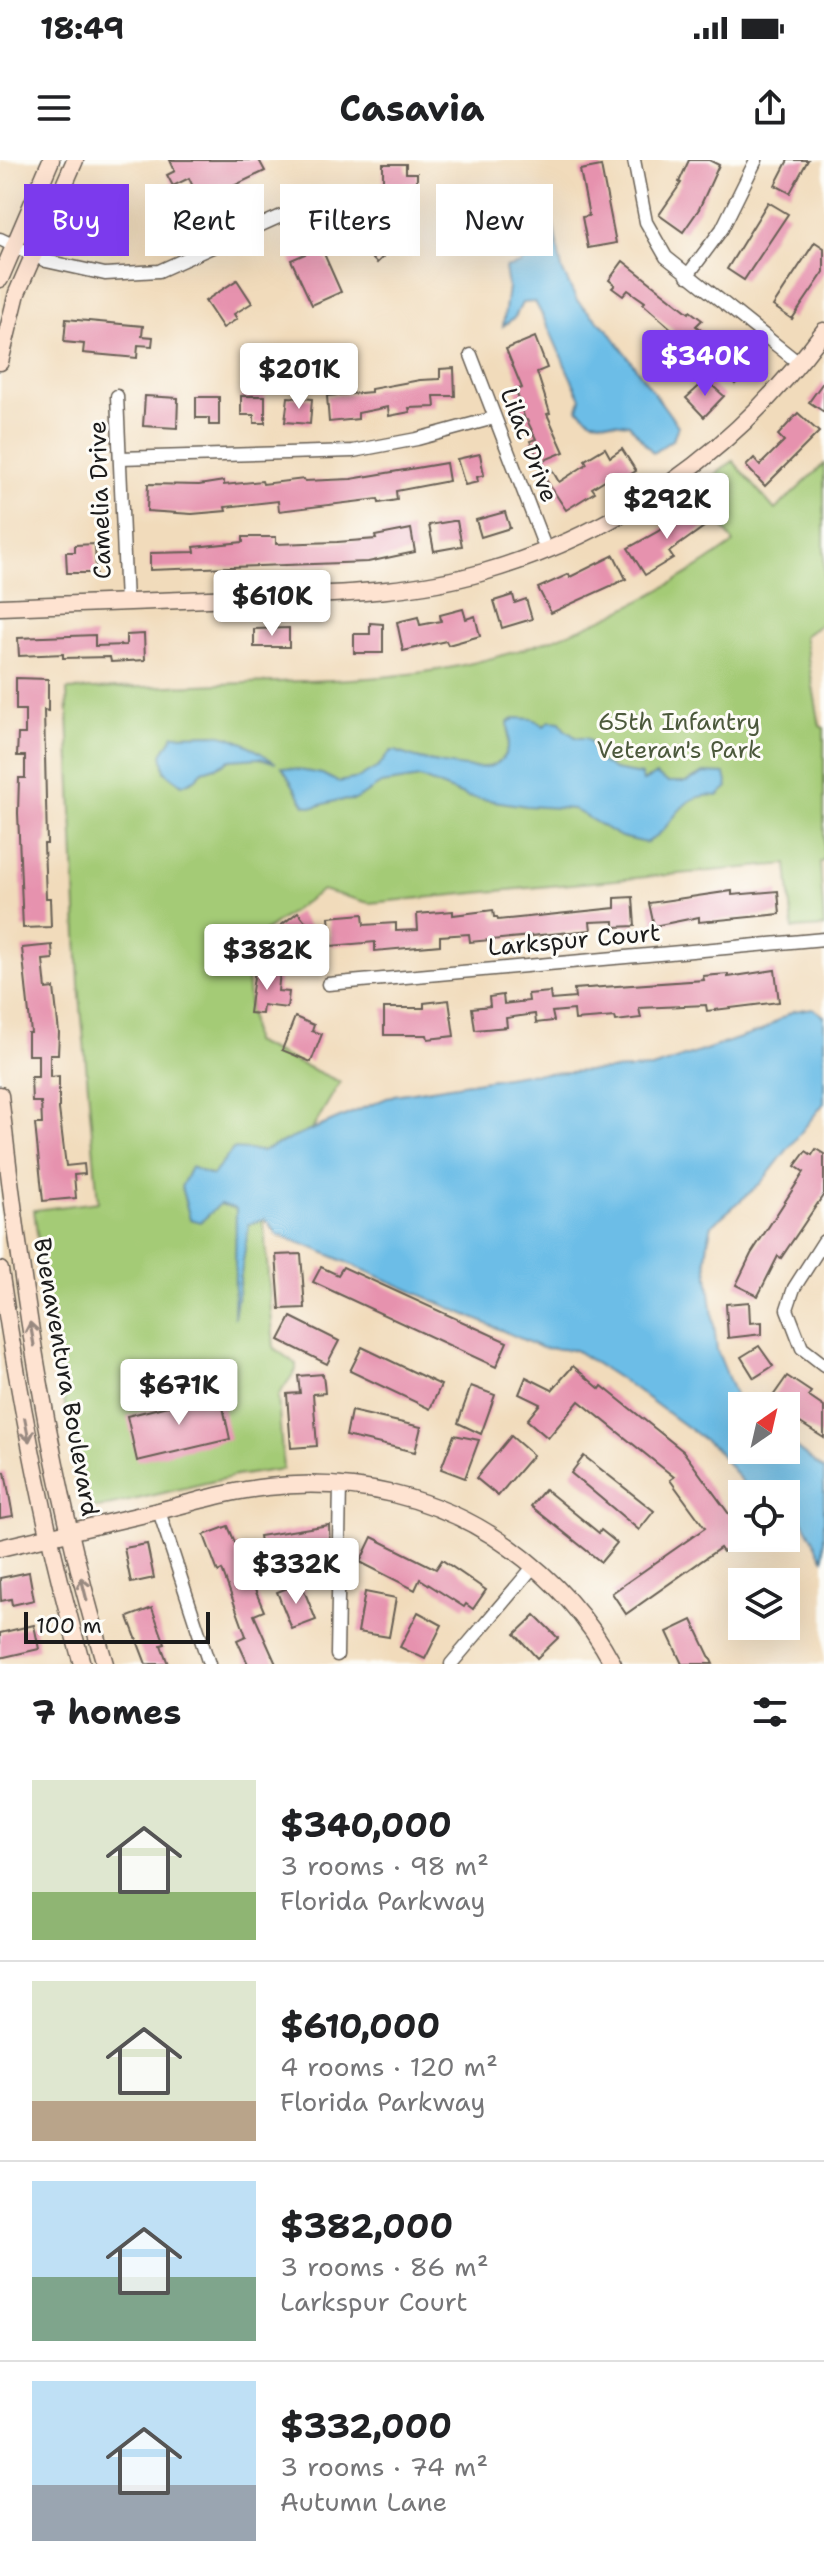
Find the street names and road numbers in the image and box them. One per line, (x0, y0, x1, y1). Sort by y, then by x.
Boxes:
street label: Lilac Drive (493, 383, 565, 507)
street label: Camelia Drive (81, 420, 119, 580)
street label: Larkspur Court (486, 917, 662, 963)
street label: Buenaventura Boulevard (26, 1235, 106, 1519)

